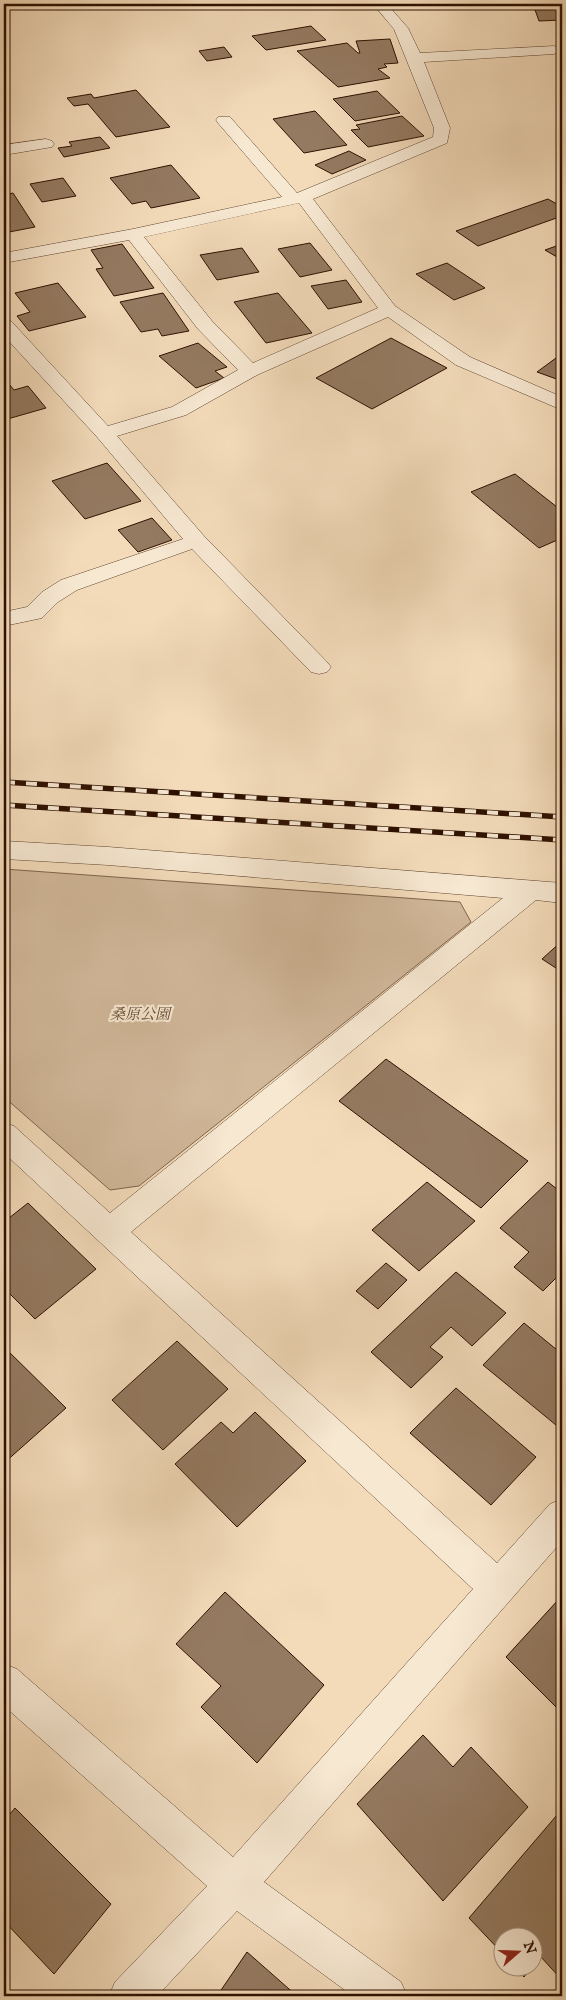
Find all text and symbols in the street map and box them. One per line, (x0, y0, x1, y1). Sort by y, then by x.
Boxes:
park label: 桑原公園 (110, 1005, 173, 1024)
north arrow (494, 1928, 544, 1978)
text: N (518, 1938, 540, 1957)

